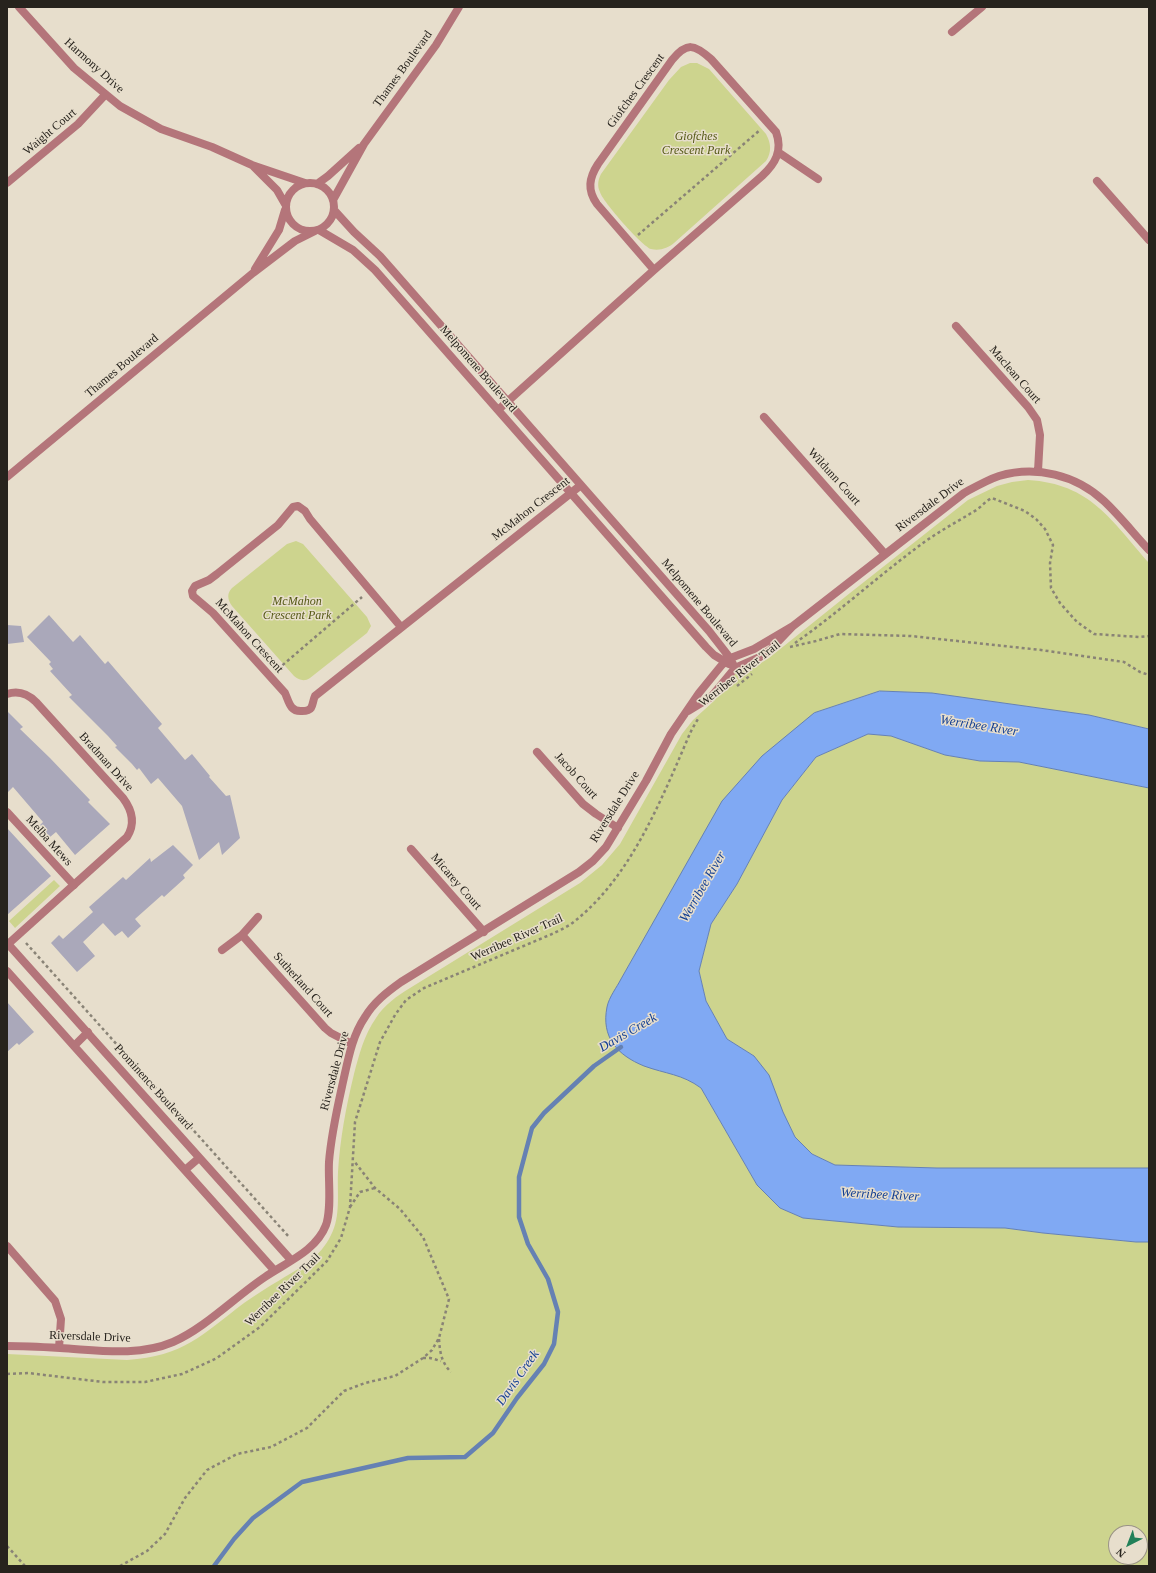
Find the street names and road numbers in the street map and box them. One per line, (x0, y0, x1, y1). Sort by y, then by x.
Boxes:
street label: Thames Boulevard (370, 28, 436, 110)
street label: Harmony Drive (61, 35, 127, 97)
street label: Giofches Crescent (604, 51, 668, 131)
street label: Waight Court (21, 106, 79, 158)
street label: Melpomene Boulevard (436, 323, 520, 415)
street label: Thames Boulevard (83, 331, 161, 401)
street label: Maclean Court (986, 343, 1044, 407)
street label: Wildunn Court (805, 445, 863, 509)
street label: McMahon Crescent (489, 474, 573, 544)
street label: Riversdale Drive (893, 475, 967, 535)
street label: Melpomene Boulevard (658, 556, 740, 650)
street label: McMahon Crescent (212, 596, 286, 676)
street label: Werribee River Trail (696, 638, 784, 710)
street label: Bradman Drive (76, 730, 136, 794)
street label: Jacob Court (551, 750, 601, 802)
street label: Riversdale Drive (587, 769, 643, 845)
street label: Melba Mews (23, 813, 75, 869)
street label: Micarey Court (428, 851, 484, 913)
street label: Werribee River Trail (469, 911, 565, 965)
street label: Sutherland Court (270, 950, 336, 1020)
street label: Riversdale Drive (317, 1030, 353, 1112)
street label: Prominence Boulevard (111, 1041, 195, 1133)
street label: Werribee River Trail (242, 1250, 324, 1330)
street label: Riversdale Drive (49, 1328, 131, 1346)

